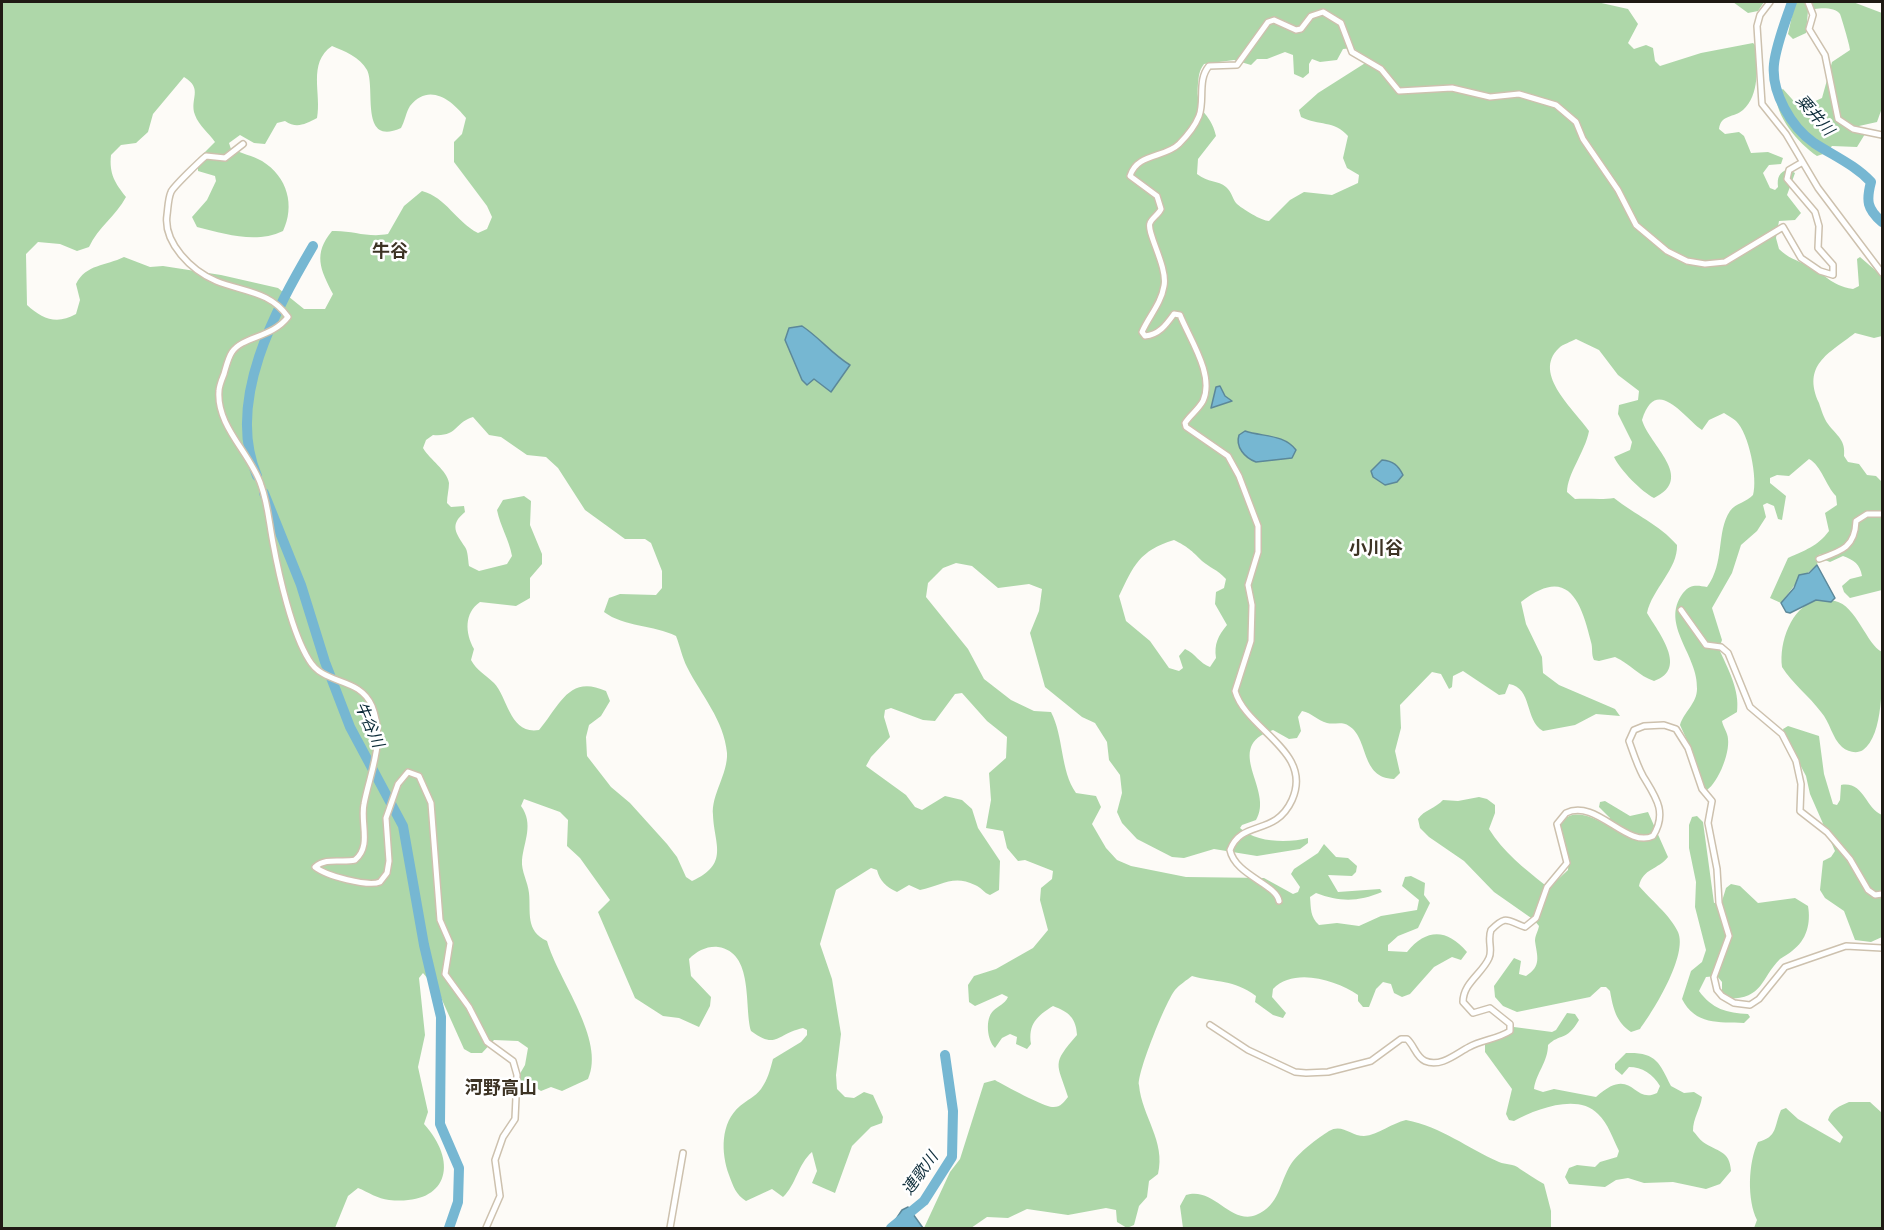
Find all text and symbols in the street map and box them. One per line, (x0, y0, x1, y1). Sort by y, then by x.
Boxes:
water label: 粟井川 (1791, 92, 1837, 140)
district label: 牛谷 (372, 242, 408, 264)
district label: 小川谷 (1349, 539, 1403, 561)
water label: 牛谷川 (349, 699, 387, 751)
district label: 河野高山 (465, 1079, 537, 1101)
water label: 連歌川 (899, 1149, 943, 1199)

